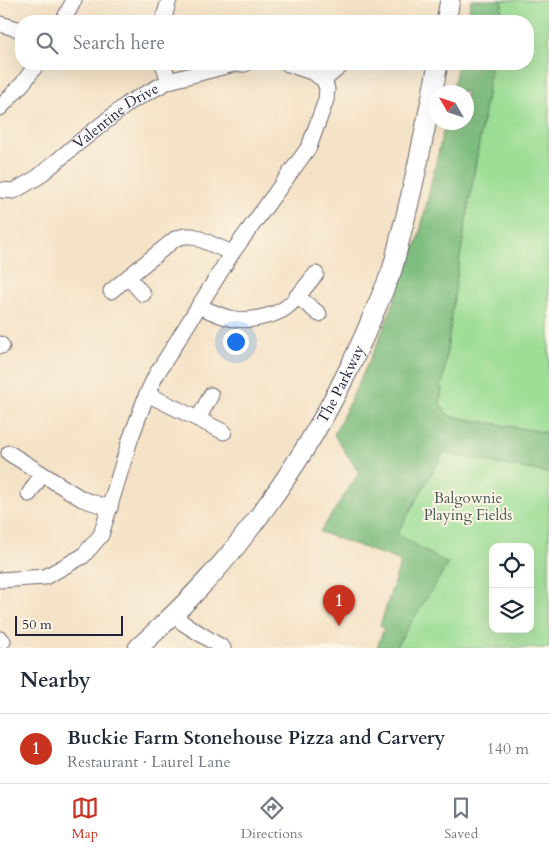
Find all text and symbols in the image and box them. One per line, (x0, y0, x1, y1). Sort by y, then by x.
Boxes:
search box (15, 15, 534, 70)
icon: search (33, 29, 61, 57)
text: Search here (73, 30, 165, 56)
street label: Valentine Drive (69, 78, 162, 153)
north arrow (429, 85, 474, 130)
your location (223, 329, 249, 355)
street label: The Parkway (312, 341, 369, 427)
park label: Balgownie Playing Fields (424, 488, 512, 525)
map controls (489, 543, 534, 633)
button: locate (489, 543, 534, 588)
pin: 1 (323, 585, 355, 626)
button: layers (489, 588, 534, 633)
scale bar (15, 613, 122, 636)
text: 50 m (22, 615, 52, 634)
text: Nearby (20, 666, 91, 695)
text: Buckie Farm Stonehouse Pizza and Carvery (67, 725, 445, 751)
text: 1 (32, 738, 40, 760)
text: 140 m (487, 738, 529, 760)
text: Restaurant · Laurel Lane (67, 751, 231, 773)
tab: Map (71, 794, 99, 843)
tab: Directions (241, 794, 302, 843)
tab: Saved (444, 794, 478, 843)

